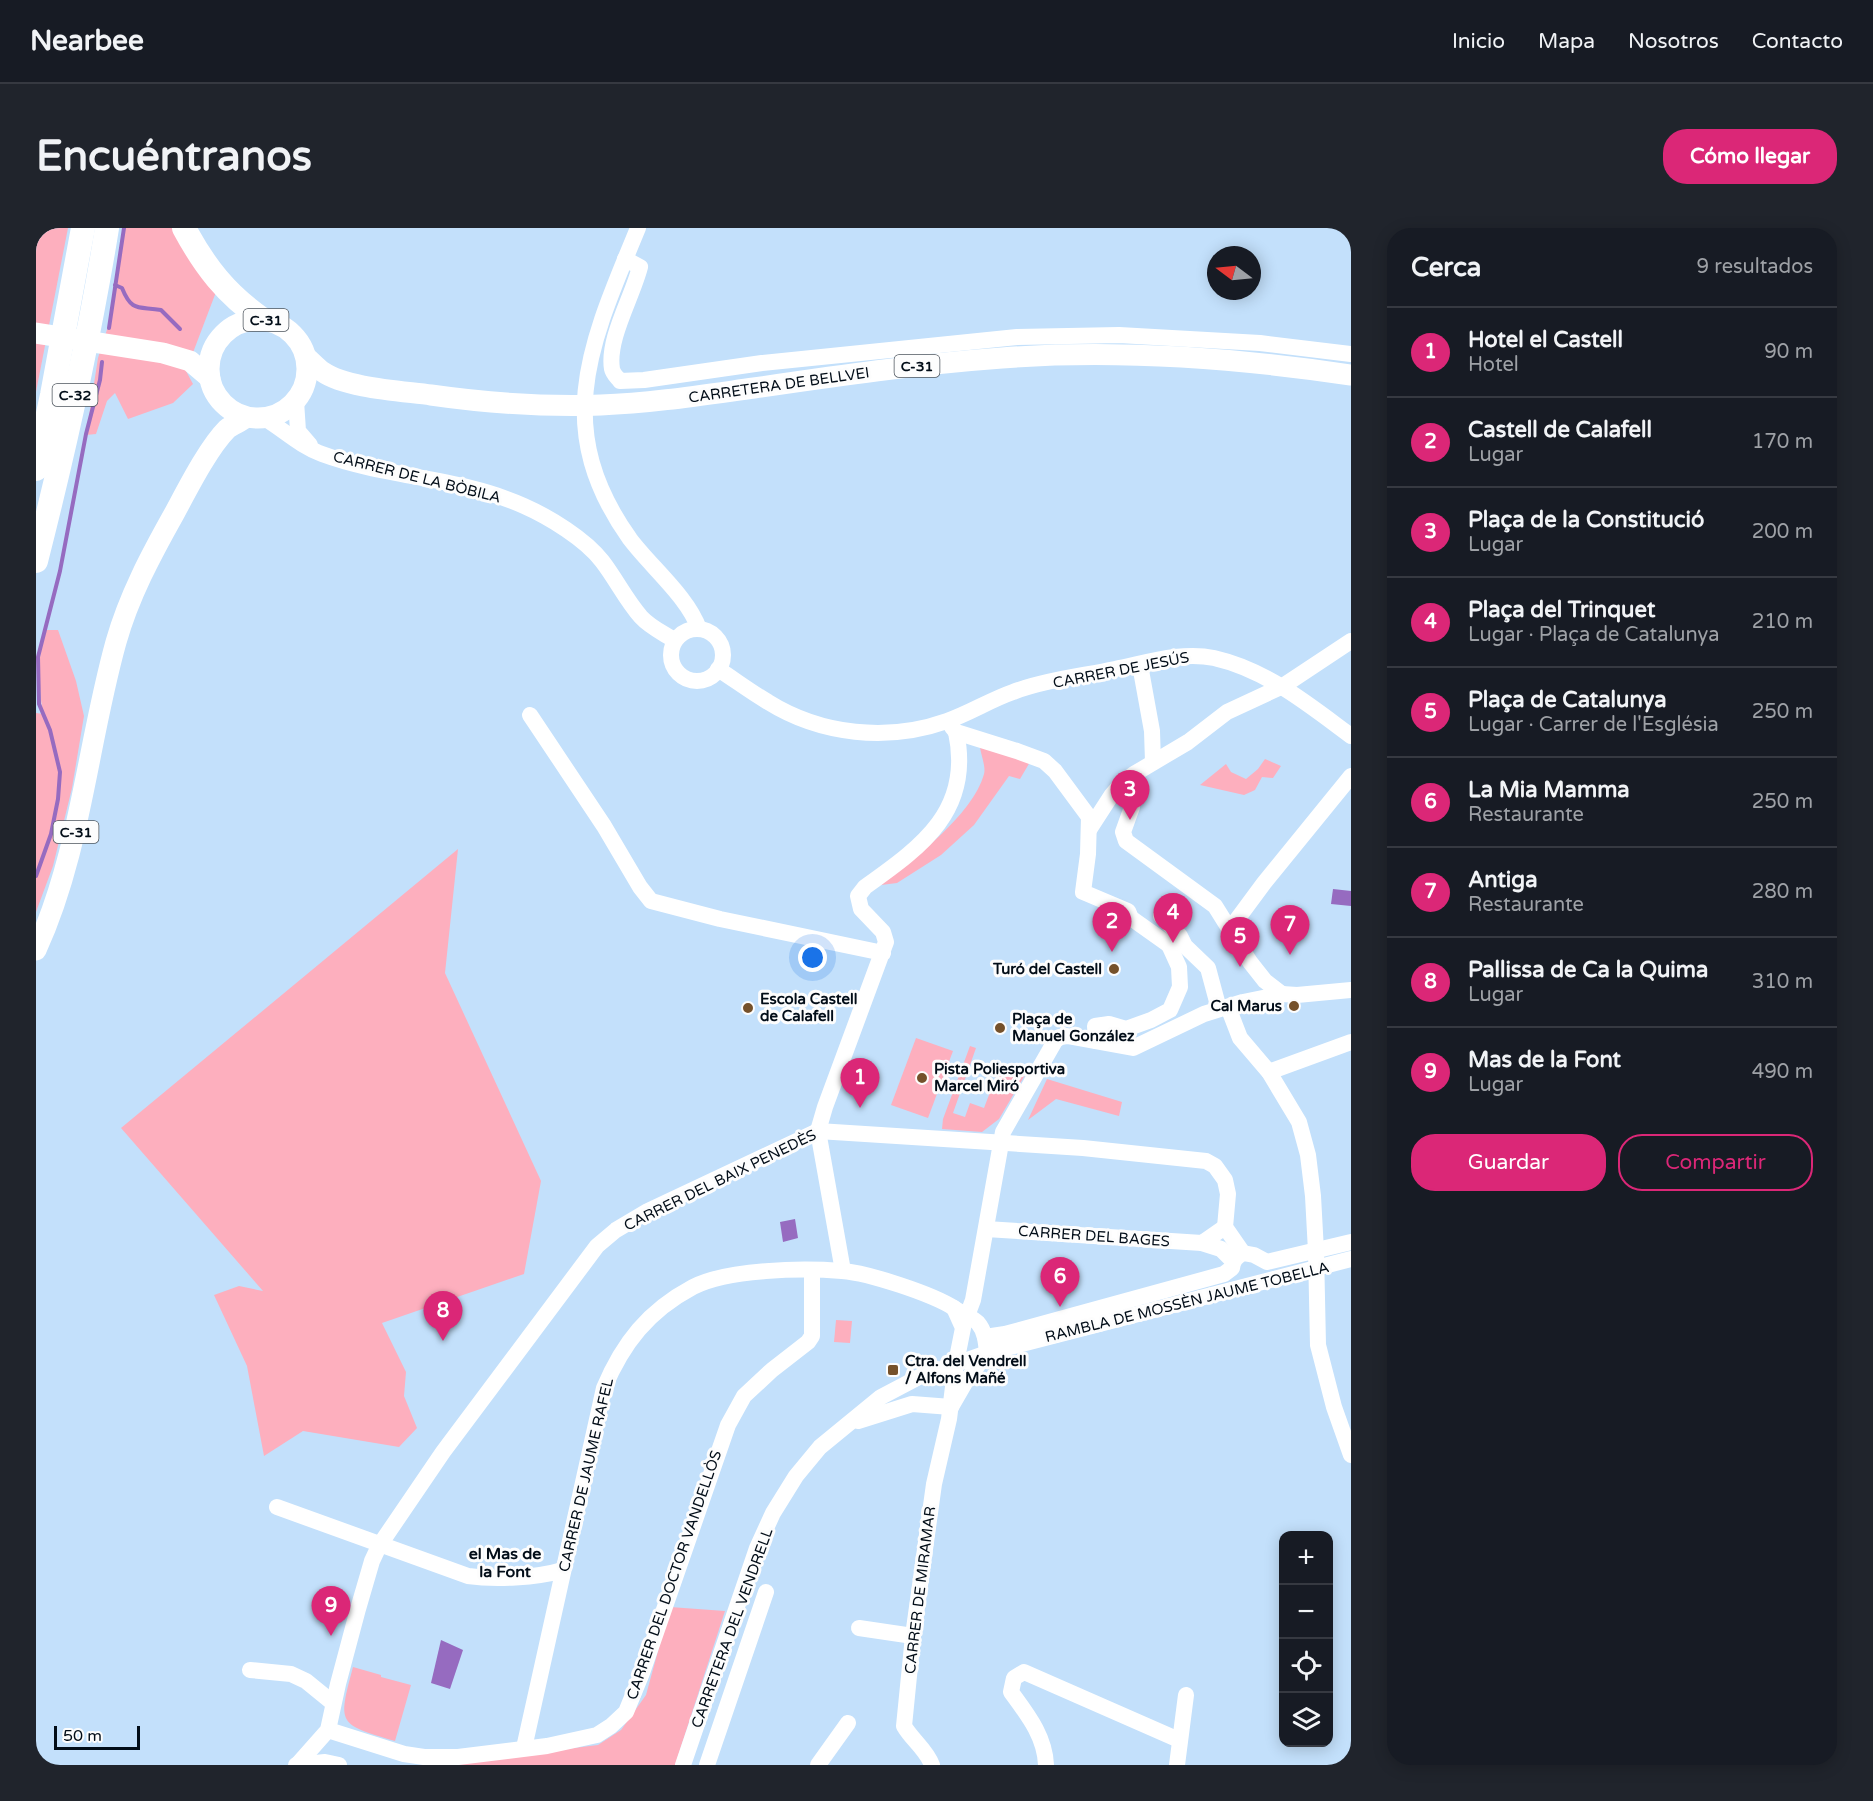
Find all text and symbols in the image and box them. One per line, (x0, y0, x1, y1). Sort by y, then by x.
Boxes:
text: Nearbee (30, 24, 144, 58)
text: Inicio (1452, 29, 1505, 54)
text: Mapa (1538, 29, 1595, 54)
text: Nosotros (1628, 29, 1719, 54)
text: Contacto (1752, 29, 1843, 54)
button: Cómo llegar (1663, 129, 1837, 184)
text: Encuéntranos (36, 131, 312, 182)
north arrow (1207, 246, 1261, 300)
text: Cerca (1411, 252, 1481, 283)
text: 9 resultados (1697, 255, 1813, 279)
road number: C-31 (244, 309, 288, 331)
text: Hotel el Castell (1468, 327, 1623, 353)
text: 1 (1424, 340, 1437, 364)
text: 90 m (1764, 340, 1813, 364)
text: Hotel (1468, 353, 1519, 377)
road number: C-31 (894, 355, 940, 377)
street label: CARRETERA DE BELLVEI (687, 363, 871, 407)
road number: C-32 (52, 384, 98, 406)
text: Castell de Calafell (1468, 417, 1652, 443)
text: 2 (1424, 430, 1437, 454)
text: 170 m (1752, 430, 1813, 454)
text: Lugar (1468, 443, 1523, 467)
street label: CARRER DE LA BÒBILA (331, 447, 503, 507)
text: Plaça de la Constitució (1468, 507, 1704, 533)
text: 3 (1424, 520, 1437, 544)
text: 200 m (1752, 520, 1813, 544)
text: Lugar (1468, 533, 1523, 557)
text: Plaça del Trinquet (1468, 597, 1655, 623)
text: 4 (1424, 610, 1437, 634)
text: 210 m (1752, 610, 1813, 634)
text: Lugar · Plaça de Catalunya (1468, 623, 1719, 647)
street label: CARRER DE JESÚS (1051, 648, 1191, 692)
text: Plaça de Catalunya (1468, 687, 1667, 713)
text: 5 (1424, 700, 1437, 724)
text: 250 m (1752, 700, 1813, 724)
text: Lugar · Carrer de l'Església (1468, 713, 1719, 737)
pin: 3 (1110, 770, 1150, 820)
text: La Mia Mamma (1468, 777, 1630, 803)
text: 6 (1424, 790, 1437, 814)
text: 250 m (1752, 790, 1813, 814)
text: Restaurante (1468, 803, 1584, 827)
road number: C-31 (54, 821, 99, 843)
text: Antiga (1468, 867, 1538, 893)
text: 7 (1424, 880, 1437, 904)
text: 280 m (1752, 880, 1813, 904)
text: Restaurante (1468, 893, 1584, 917)
pin: 4 (1154, 894, 1192, 943)
pin: 2 (1092, 902, 1132, 952)
pin: 7 (1270, 906, 1310, 955)
pin: 5 (1220, 918, 1260, 967)
your location (798, 943, 827, 972)
text: Pallissa de Ca la Quima (1468, 957, 1708, 983)
place label: Turó del Castell (992, 960, 1102, 978)
marker: Turó del Castell (1107, 962, 1121, 976)
text: 8 (1424, 970, 1437, 994)
text: 310 m (1752, 970, 1813, 994)
text: Lugar (1468, 983, 1523, 1007)
place label: Escola Castell de Calafell (760, 990, 857, 1025)
place label: Cal Marus (1211, 997, 1282, 1015)
marker: Cal Marus (1287, 999, 1301, 1013)
marker: Escola Castell de Calafell (741, 1001, 755, 1015)
place label: Plaça de Manuel González (1012, 1010, 1135, 1045)
marker: Plaça de Manuel González (993, 1021, 1007, 1035)
text: Mas de la Font (1468, 1047, 1621, 1073)
pin: 1 (840, 1058, 880, 1108)
place label: Pista Poliesportiva Marcel Miró (934, 1060, 1065, 1095)
text: 9 (1424, 1060, 1437, 1084)
text: 490 m (1752, 1060, 1813, 1084)
marker: Pista Poliesportiva Marcel Miró (915, 1071, 929, 1085)
text: Lugar (1468, 1073, 1523, 1097)
street label: CARRER DEL BAIX PENEDÈS (621, 1126, 819, 1234)
button: Guardar (1411, 1134, 1606, 1191)
button: Compartir (1618, 1134, 1813, 1191)
street label: CARRER DEL BAGES (1018, 1222, 1170, 1250)
pin: 6 (1040, 1258, 1080, 1307)
street label: RAMBLA DE MOSSÈN JAUME TOBELLA (1043, 1258, 1331, 1346)
pin: 8 (424, 1292, 462, 1341)
place label: Ctra. del Vendrell / Alfons Mañé (905, 1352, 1027, 1387)
marker: Ctra. del Vendrell / Alfons Mañé (886, 1363, 900, 1377)
street label: CARRER DE JAUME RAFEL (555, 1376, 617, 1574)
street label: CARRER DEL DOCTOR VANDELLÒS (623, 1448, 725, 1702)
street label: CARRER DE MIRAMAR (901, 1505, 939, 1675)
street label: CARRETERA DEL VENDRELL (687, 1525, 777, 1730)
map controls (1279, 1531, 1333, 1747)
button: + (1279, 1531, 1333, 1585)
district label: el Mas de la Font (469, 1544, 541, 1582)
button: − (1279, 1585, 1333, 1639)
pin: 9 (312, 1586, 350, 1636)
button: locate (1279, 1639, 1333, 1693)
button: layers (1279, 1693, 1333, 1747)
scale bar (54, 1723, 140, 1750)
text: 50 m (63, 1726, 102, 1746)

